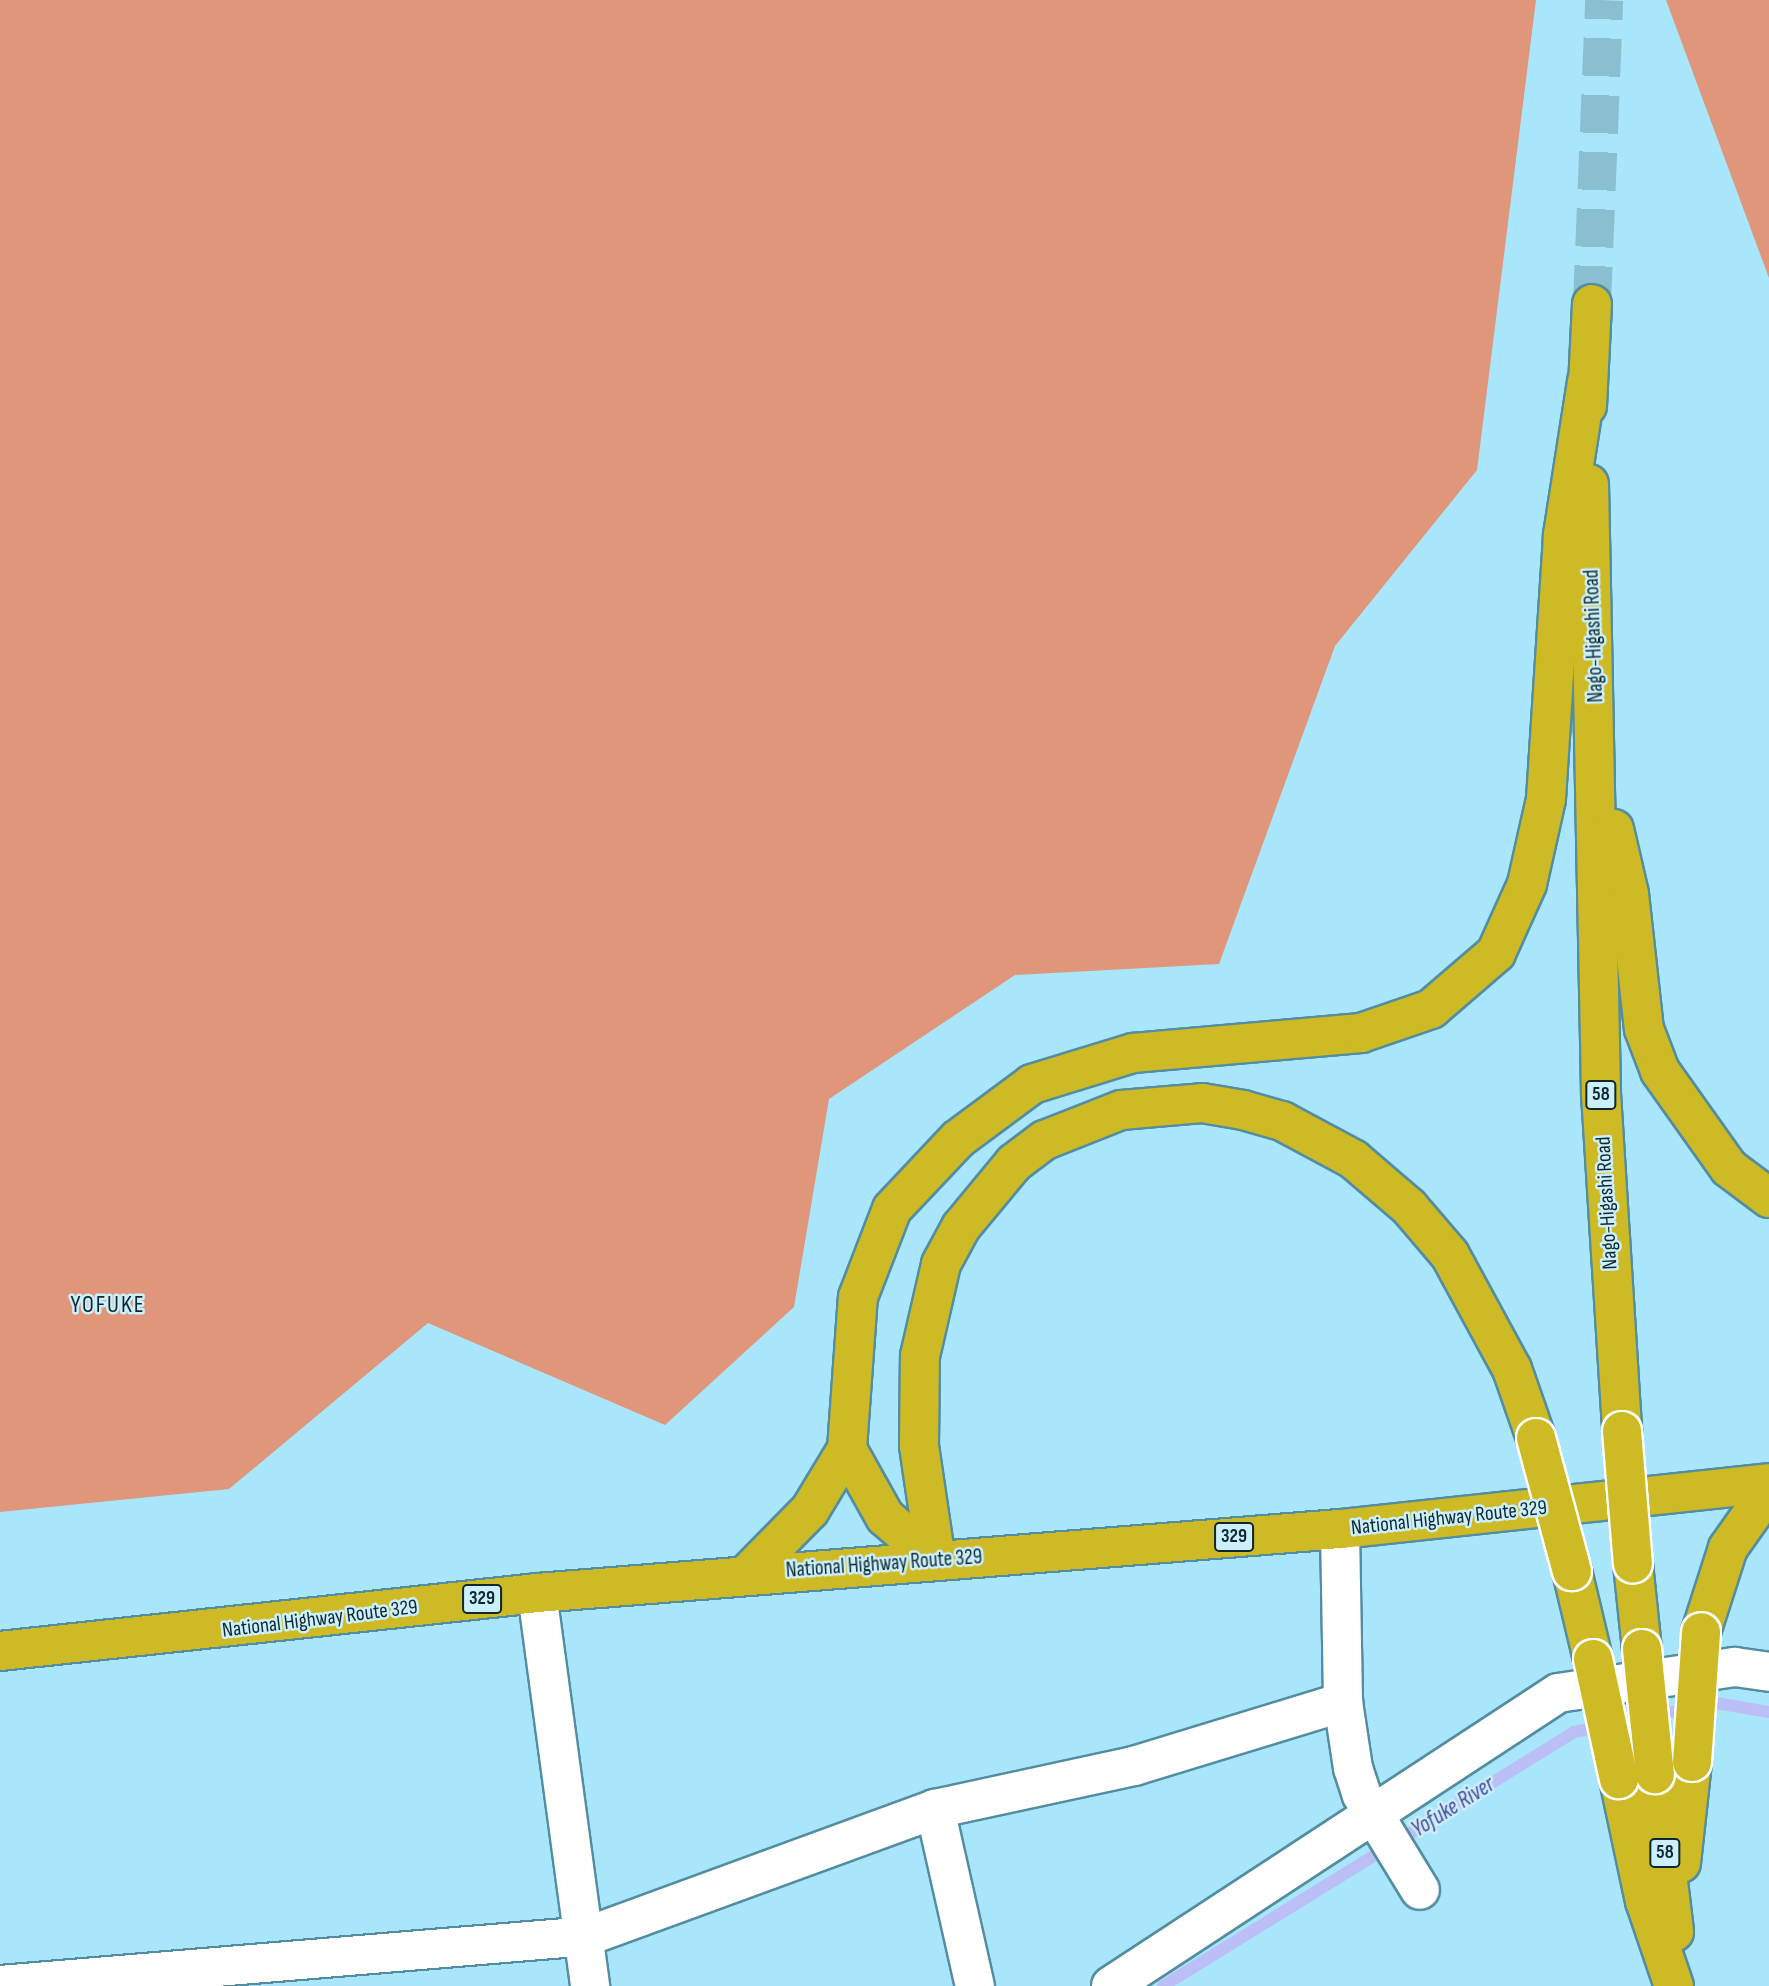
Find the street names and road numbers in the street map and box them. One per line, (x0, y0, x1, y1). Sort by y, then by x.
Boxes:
street label: Nago-Higashi Road (1579, 569, 1609, 703)
road number: 58 (1585, 1079, 1617, 1110)
street label: Nago-Higashi Road (1591, 1136, 1623, 1270)
street label: National Highway Route 329 (1350, 1495, 1548, 1541)
road number: 329 (1213, 1522, 1255, 1553)
street label: National Highway Route 329 (785, 1545, 983, 1583)
road number: 329 (461, 1583, 503, 1614)
street label: National Highway Route 329 (221, 1595, 419, 1643)
road number: 58 (1649, 1838, 1681, 1868)

